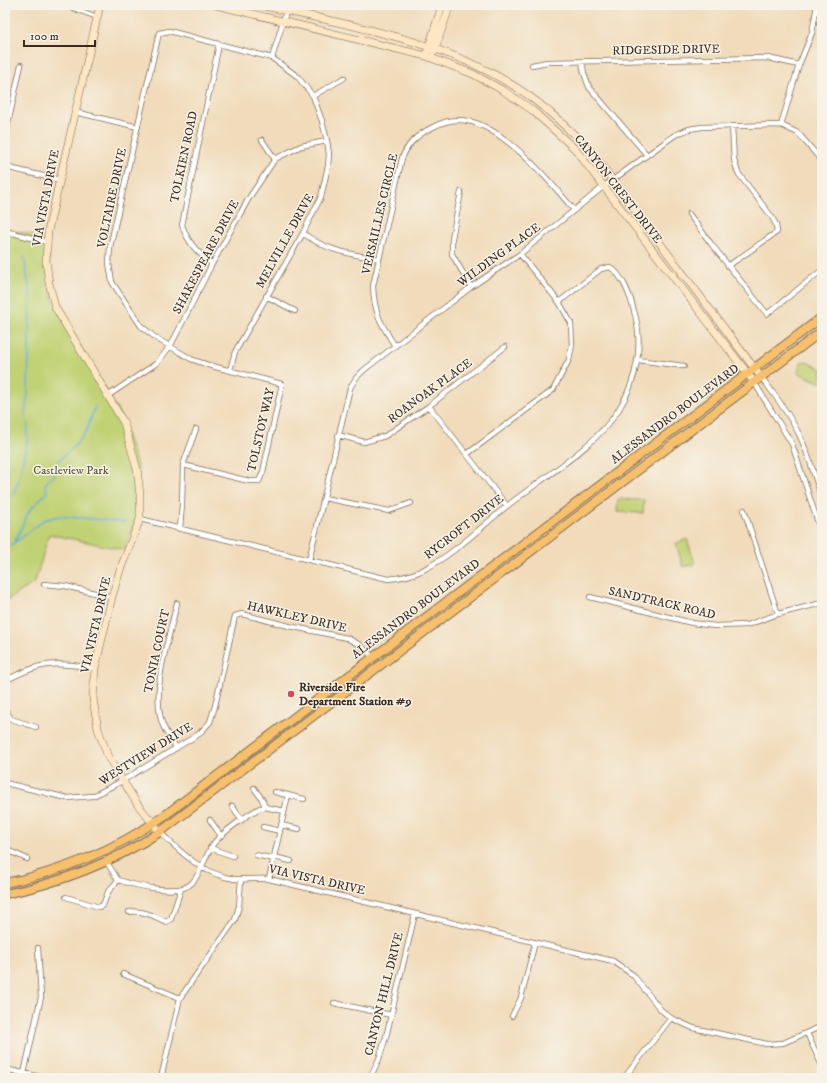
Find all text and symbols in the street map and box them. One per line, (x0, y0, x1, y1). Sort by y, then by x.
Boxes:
scale bar (24, 22, 95, 48)
text: 100 m (30, 29, 59, 44)
street label: RIDGESIDE DRIVE (612, 42, 720, 58)
street label: TOLKIEN ROAD (167, 110, 201, 204)
street label: CANYON CREST DRIVE (571, 132, 665, 247)
street label: VOLTAIRE DRIVE (94, 146, 130, 250)
street label: VIA VISTA DRIVE (29, 148, 63, 249)
street label: VERSAILLES CIRCLE (359, 152, 401, 277)
street label: MELVILLE DRIVE (253, 191, 318, 291)
street label: SHAKESPEARE DRIVE (170, 197, 243, 317)
street label: WILDING PLACE (454, 220, 544, 291)
street label: ROANOAK PLACE (385, 355, 475, 427)
street label: ALESSANDRO BOULEVARD (608, 361, 742, 467)
street label: TOLSTOY WAY (244, 386, 278, 473)
park label: Castleview Park (33, 463, 109, 478)
street label: RYCROFT DRIVE (421, 491, 507, 563)
street label: ALESSANDRO BOULEVARD (349, 556, 483, 662)
street label: VIA VISTA DRIVE (77, 575, 114, 676)
street label: SANDTRACK ROAD (607, 583, 717, 623)
street label: HAWKLEY DRIVE (246, 598, 349, 636)
street label: TONIA COURT (141, 608, 173, 694)
place label: Riverside Fire Department Station #9 (299, 680, 411, 709)
marker: Riverside Fire Department Station #9 (286, 689, 296, 699)
street label: WESTVIEW DRIVE (96, 719, 196, 789)
street label: VIA VISTA DRIVE (266, 861, 367, 898)
street label: CANYON HILL DRIVE (361, 930, 407, 1057)

